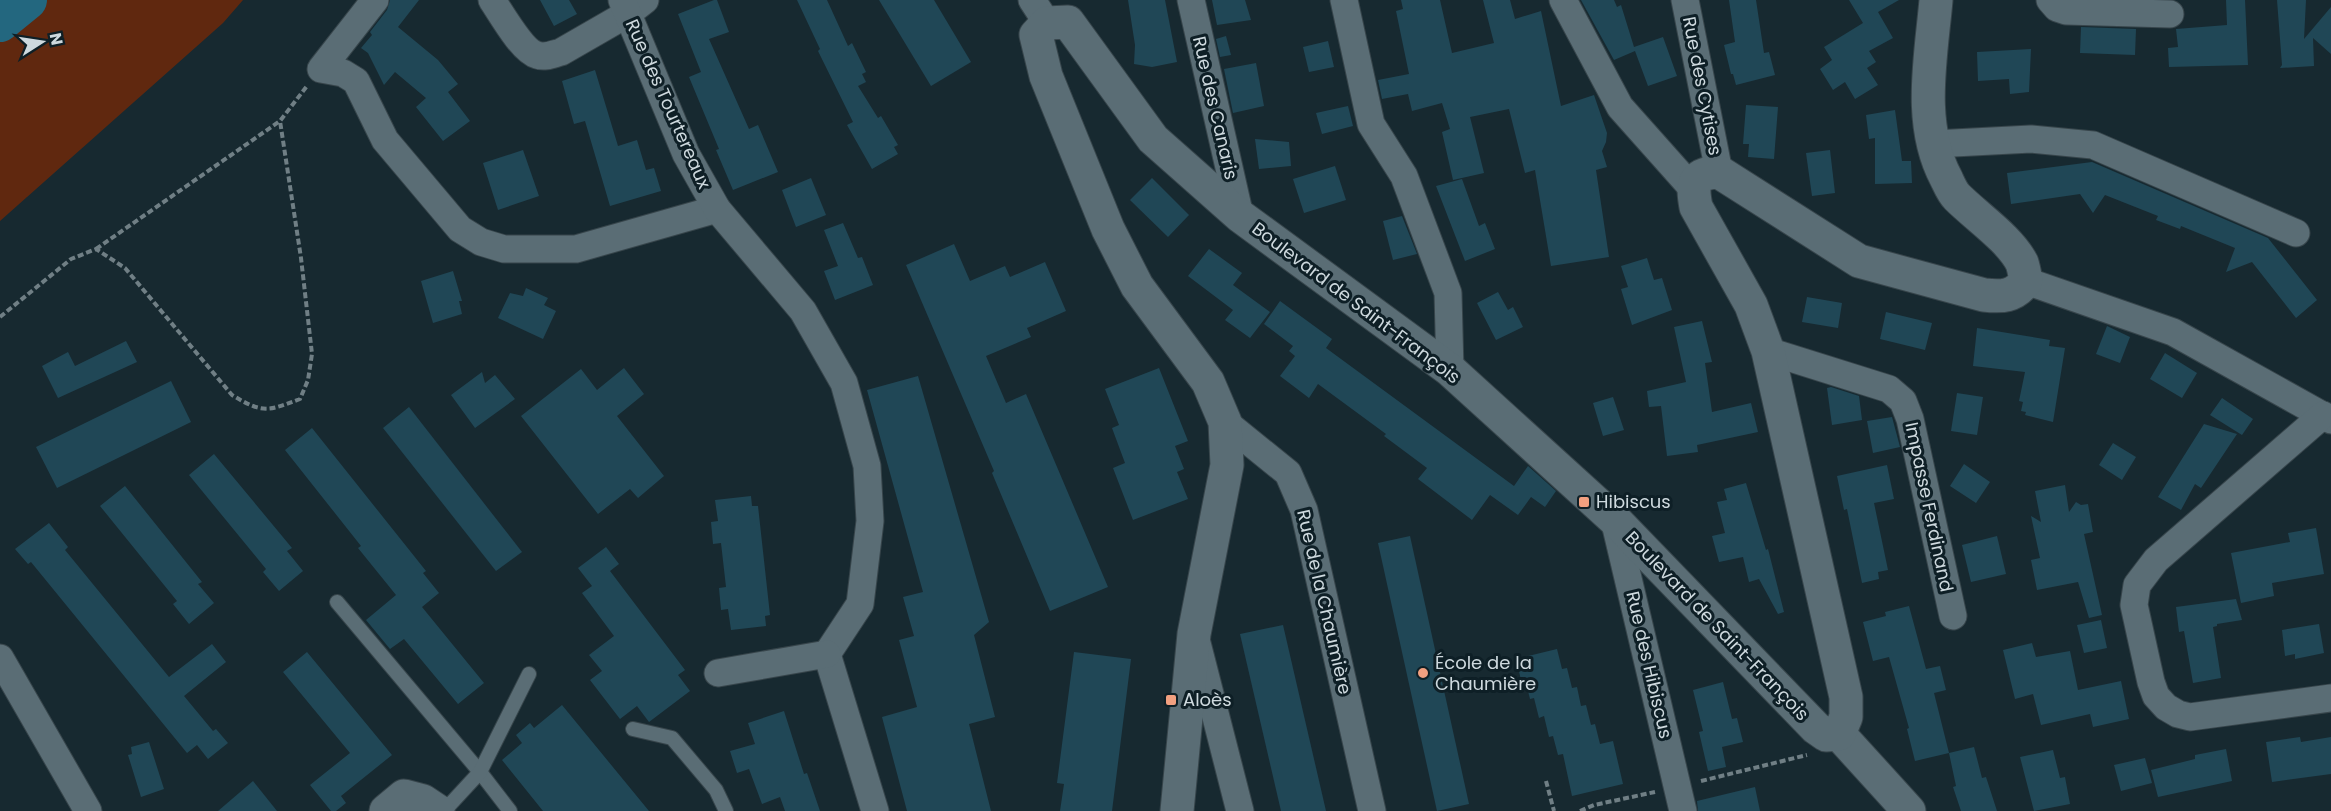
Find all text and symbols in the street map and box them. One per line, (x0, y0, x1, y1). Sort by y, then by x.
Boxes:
north arrow (12, 12, 72, 72)
street label: Rue des Cytises (1677, 14, 1728, 157)
street label: Rue des Tourtereaux (620, 15, 717, 193)
text: N (44, 31, 69, 47)
street label: Rue des Canaris (1187, 34, 1244, 182)
street label: Boulevard de Saint-François (1247, 216, 1466, 389)
street label: Impasse Ferdinand (1899, 420, 1960, 594)
place label: Hibiscus (1596, 489, 1671, 514)
marker: Hibiscus (1577, 495, 1591, 509)
street label: Rue de la Chaumière (1291, 507, 1358, 697)
street label: Boulevard de Saint-François (1620, 525, 1815, 726)
street label: Rue des Hibiscus (1620, 589, 1679, 741)
place label: École de la Chaumière (1435, 650, 1536, 696)
marker: École de la Chaumière (1416, 666, 1430, 680)
place label: Aloès (1183, 687, 1232, 712)
marker: Aloès (1164, 693, 1178, 707)

